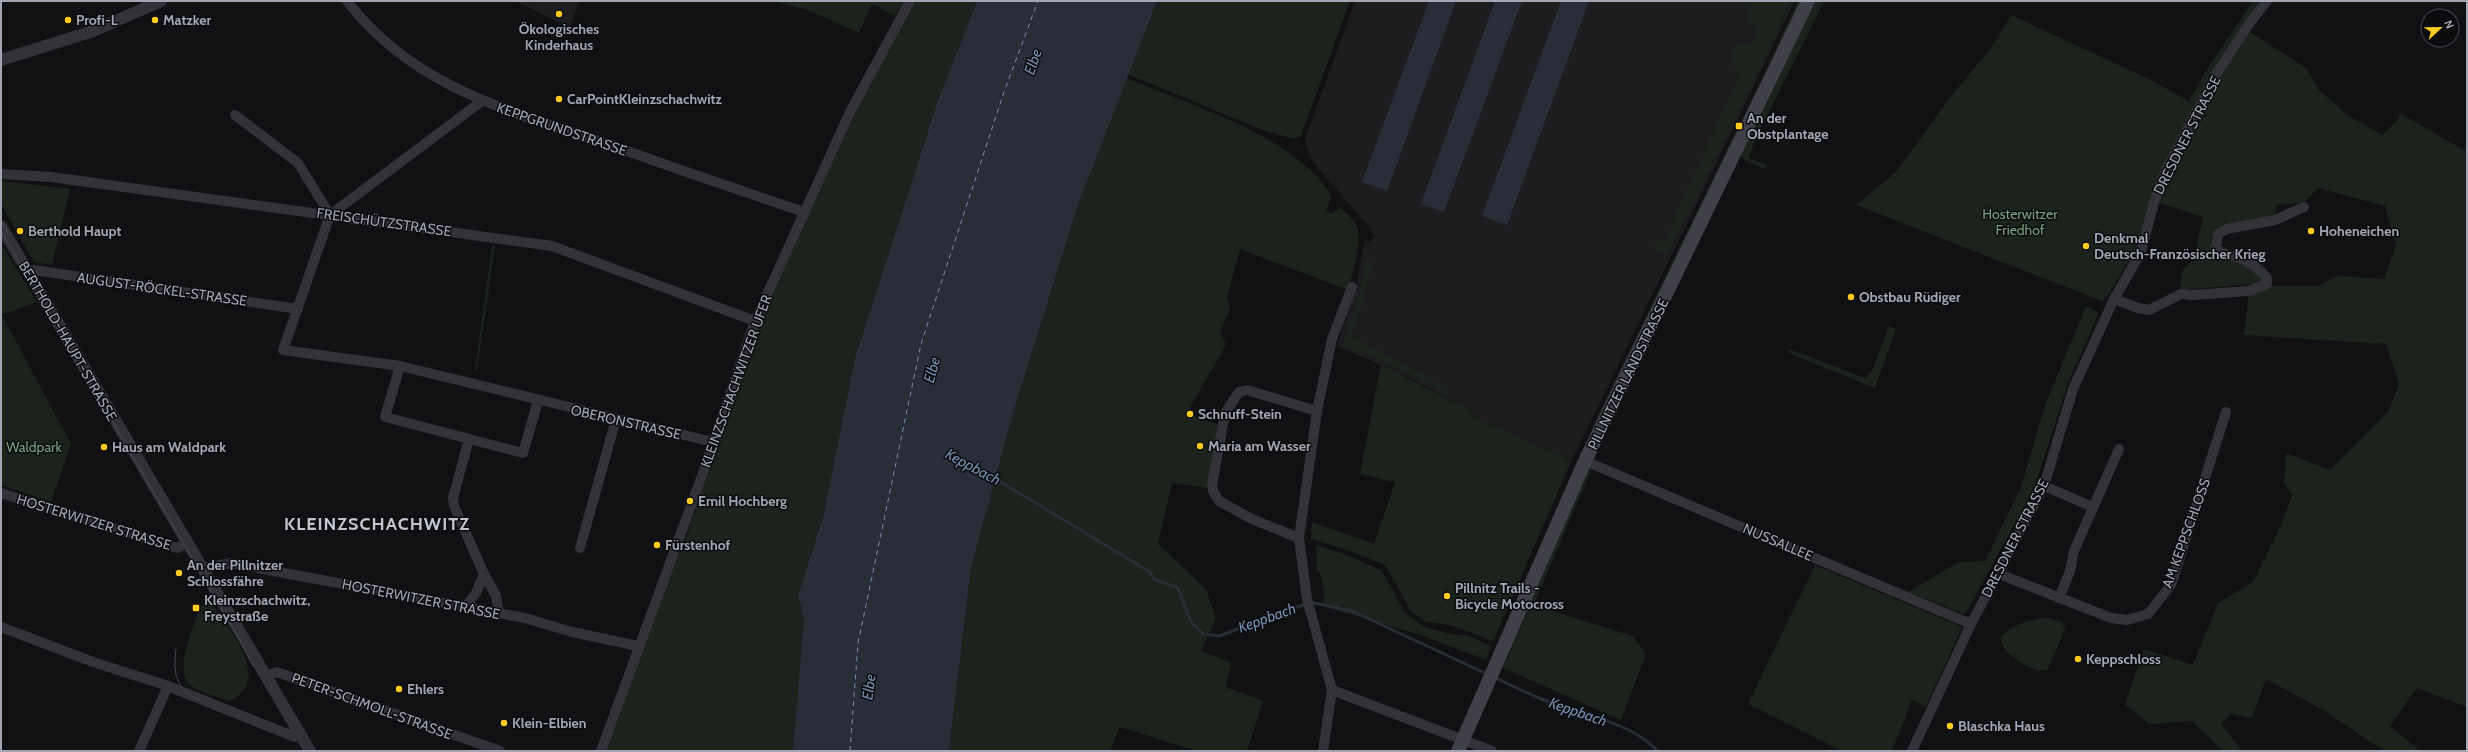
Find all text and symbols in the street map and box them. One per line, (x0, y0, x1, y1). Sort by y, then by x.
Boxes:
north arrow (2420, 8, 2460, 48)
marker: Ökologisches Kinderhaus (554, 9, 564, 19)
place label: Profi-L (76, 11, 118, 29)
place label: Matzker (163, 11, 212, 29)
marker: Profi-L (63, 15, 73, 25)
marker: Matzker (150, 15, 160, 25)
text: N (2441, 18, 2457, 30)
place label: Ökologisches Kinderhaus (519, 20, 599, 54)
water label: Elbe (1020, 47, 1046, 77)
street label: DRESDNER STRASSE (2149, 72, 2225, 197)
place label: CarPointKleinzschachwitz (567, 90, 722, 108)
marker: CarPointKleinzschachwitz (554, 94, 564, 104)
street label: KEPPGRUNDSTRASSE (495, 98, 630, 160)
place label: An der Obstplantage (1747, 109, 1829, 143)
marker: An der Obstplantage (1734, 121, 1744, 131)
street label: FREISCHÜTZSTRASSE (315, 204, 453, 240)
park label: Hosterwitzer Friedhof (1982, 205, 2058, 239)
place label: Berthold Haupt (28, 222, 122, 240)
place label: Hoheneichen (2319, 222, 2399, 240)
marker: Berthold Haupt (15, 226, 25, 236)
marker: Hoheneichen (2306, 226, 2316, 236)
place label: Denkmal Deutsch-Französischer Krieg (2094, 229, 2265, 263)
marker: Denkmal Deutsch-Französischer Krieg (2081, 241, 2091, 251)
street label: BERTHOLD-HAUPT-STRASSE (15, 258, 121, 424)
street label: AUGUST-RÖCKEL-STRASSE (76, 268, 248, 310)
place label: Obstbau Rüdiger (1859, 288, 1961, 306)
street label: KLEINZSCHACHWITZER UFER (696, 292, 776, 470)
marker: Obstbau Rüdiger (1846, 292, 1856, 302)
street label: PILLNITZER LANDSTRASSE (1584, 295, 1673, 453)
water label: Elbe (920, 355, 944, 385)
street label: OBERONSTRASSE (569, 401, 683, 444)
place label: Schnuff-Stein (1198, 405, 1282, 423)
marker: Schnuff-Stein (1185, 409, 1195, 419)
place label: Maria am Wasser (1208, 437, 1311, 455)
park label: Waldpark (6, 438, 63, 456)
place label: Haus am Waldpark (112, 438, 226, 456)
marker: Maria am Wasser (1195, 441, 1205, 451)
marker: Haus am Waldpark (99, 442, 109, 452)
water label: Keppbach (942, 445, 1004, 489)
street label: DRESDNER STRASSE (1977, 475, 2053, 600)
street label: AM KEPPSCHLOSS (2158, 476, 2214, 590)
street label: HOSTERWITZER STRASSE (15, 490, 174, 554)
place label: Emil Hochberg (698, 492, 787, 510)
marker: Emil Hochberg (685, 496, 695, 506)
district label: KLEINZSCHACHWITZ (284, 513, 470, 535)
street label: NUSSALLEE (1740, 519, 1816, 565)
place label: Fürstenhof (665, 536, 731, 554)
marker: Fürstenhof (652, 540, 662, 550)
place label: An der Pillnitzer Schlossfähre (187, 556, 283, 590)
marker: An der Pillnitzer Schlossfähre (174, 568, 184, 578)
street label: HOSTERWITZER STRASSE (340, 575, 502, 623)
place label: Pillnitz Trails - Bicycle Motocross (1455, 579, 1564, 613)
place label: Kleinzschachwitz, Freystraße (204, 591, 310, 625)
marker: Pillnitz Trails - Bicycle Motocross (1442, 591, 1452, 601)
water label: Keppbach (1236, 599, 1298, 637)
marker: Kleinzschachwitz, Freystraße (191, 603, 201, 613)
place label: Keppschloss (2086, 650, 2161, 668)
marker: Keppschloss (2073, 654, 2083, 664)
street label: PETER-SCHMOLL-STRASSE (289, 669, 455, 744)
water label: Elbe (858, 673, 880, 701)
place label: Ehlers (407, 680, 444, 698)
marker: Ehlers (394, 684, 404, 694)
water label: Keppbach (1547, 694, 1609, 730)
place label: Klein-Elbien (512, 714, 586, 732)
place label: Blaschka Haus (1958, 717, 2045, 735)
marker: Klein-Elbien (499, 718, 509, 728)
marker: Blaschka Haus (1945, 721, 1955, 731)

